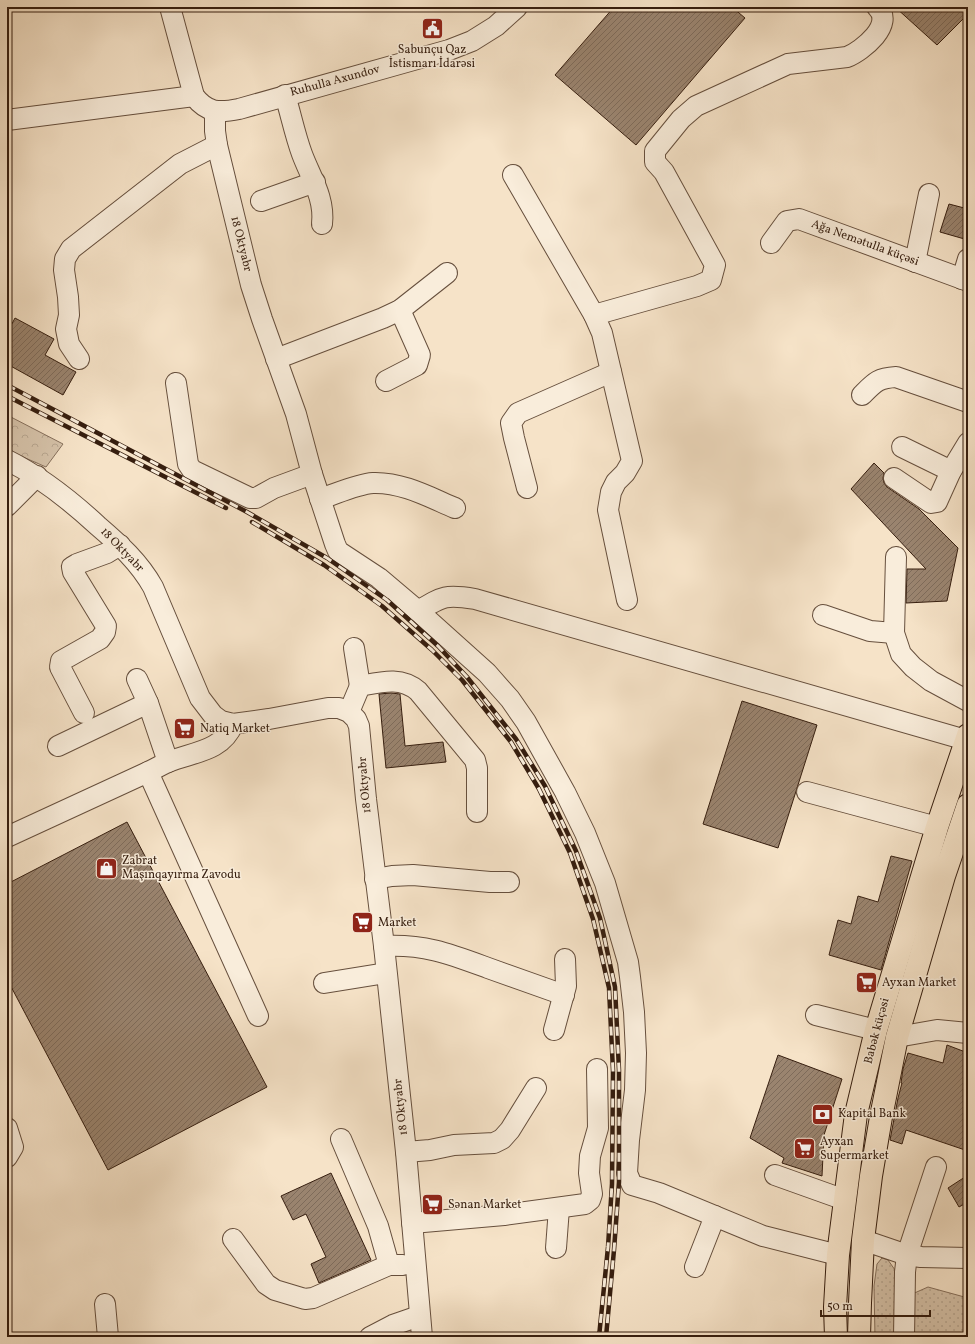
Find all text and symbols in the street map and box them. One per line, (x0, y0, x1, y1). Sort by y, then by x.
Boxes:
public building icon: Sabunçu Qaz İstismarı İdarəsi (419, 16, 445, 42)
place label: Sabunçu Qaz İstismarı İdarəsi (389, 42, 476, 72)
street label: Ruhulla Axundov (288, 61, 382, 101)
street label: 18 Oktyabr (226, 215, 256, 273)
street label: Ağa Nemətulla küçəsi (809, 216, 921, 270)
street label: 18 Oktyabr (97, 524, 147, 576)
supermarket icon: Natiq Market (172, 716, 198, 742)
place label: Natiq Market (200, 721, 270, 737)
street label: 18 Oktyabr (355, 756, 375, 814)
place label: Zabrat Maşınqayırma Zavodu (122, 853, 241, 883)
shop icon: Zabrat Maşınqayırma Zavodu (93, 855, 119, 881)
supermarket icon: Market (349, 910, 375, 936)
place label: Market (378, 915, 416, 931)
supermarket icon: Ayxan Market (854, 970, 880, 996)
place label: Ayxan Market (882, 975, 956, 991)
street label: Babək küçəsi (861, 996, 894, 1066)
street label: 18 Oktyabr (390, 1078, 412, 1136)
bank icon: Kapital Bank (810, 1101, 836, 1127)
place label: Kapital Bank (838, 1106, 906, 1122)
place label: Ayxan Supermarket (820, 1134, 889, 1164)
supermarket icon: Ayxan Supermarket (791, 1136, 817, 1162)
supermarket icon: Sənan Market (419, 1192, 445, 1218)
place label: Sənan Market (448, 1197, 521, 1213)
scale bar (821, 1292, 930, 1318)
text: 50 m (827, 1299, 853, 1315)

